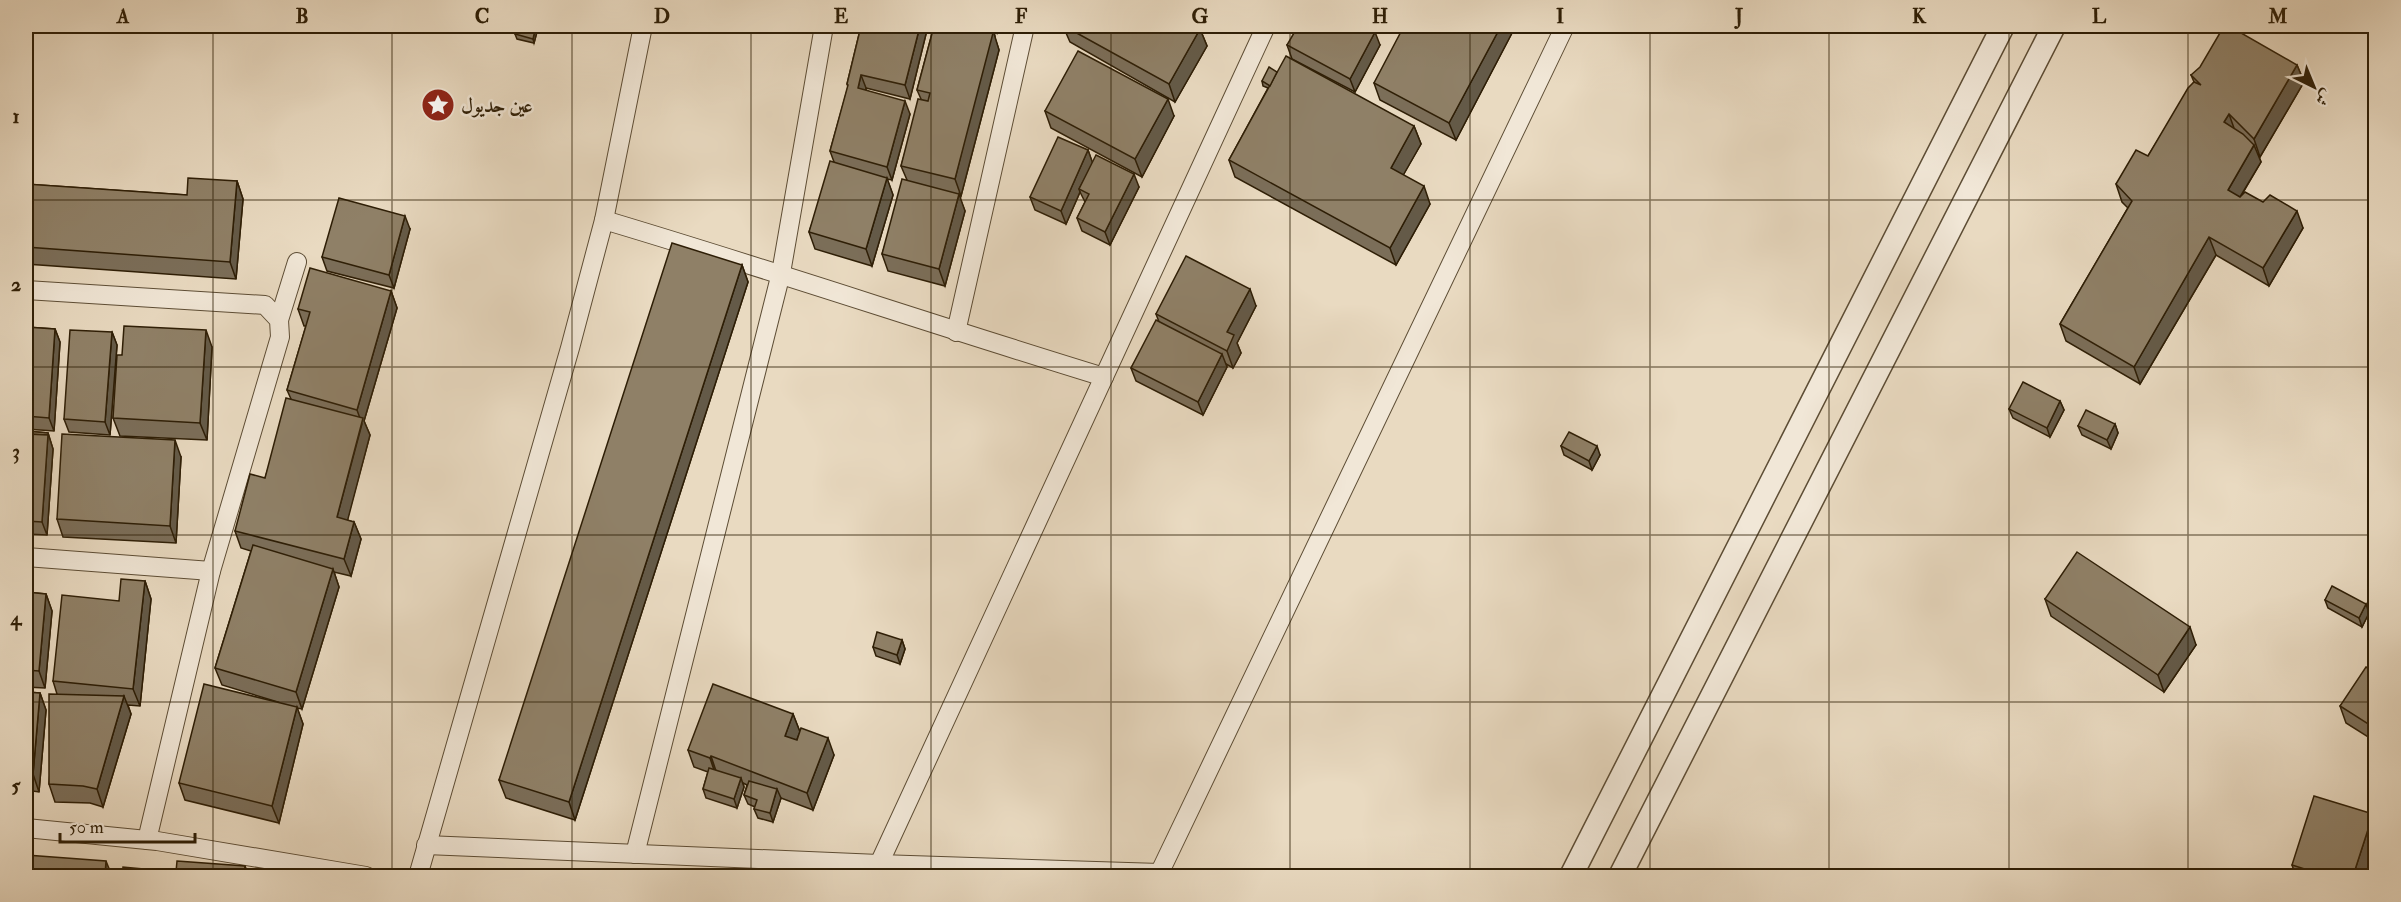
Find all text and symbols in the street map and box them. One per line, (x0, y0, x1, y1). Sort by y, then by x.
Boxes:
text: A (116, 4, 130, 29)
text: B (295, 4, 309, 29)
text: C (475, 4, 489, 29)
text: D (654, 4, 670, 29)
text: E (834, 4, 849, 29)
text: F (1015, 4, 1028, 29)
text: G (1192, 4, 1209, 29)
text: H (1372, 4, 1388, 29)
text: I (1556, 4, 1564, 29)
text: J (1734, 4, 1743, 29)
text: K (1912, 4, 1927, 29)
text: L (2092, 4, 2107, 29)
text: M (2267, 4, 2288, 29)
north arrow (2284, 57, 2344, 117)
text: ش (2311, 85, 2336, 110)
place icon: عين جديول (420, 87, 456, 123)
place label: عين جديول (461, 93, 533, 118)
text: 1 (12, 104, 20, 129)
text: 2 (11, 272, 21, 297)
text: 3 (12, 439, 20, 464)
text: 4 (10, 606, 23, 631)
text: 5 (12, 773, 22, 798)
scale bar (60, 806, 195, 844)
text: 50 m (69, 816, 104, 839)

